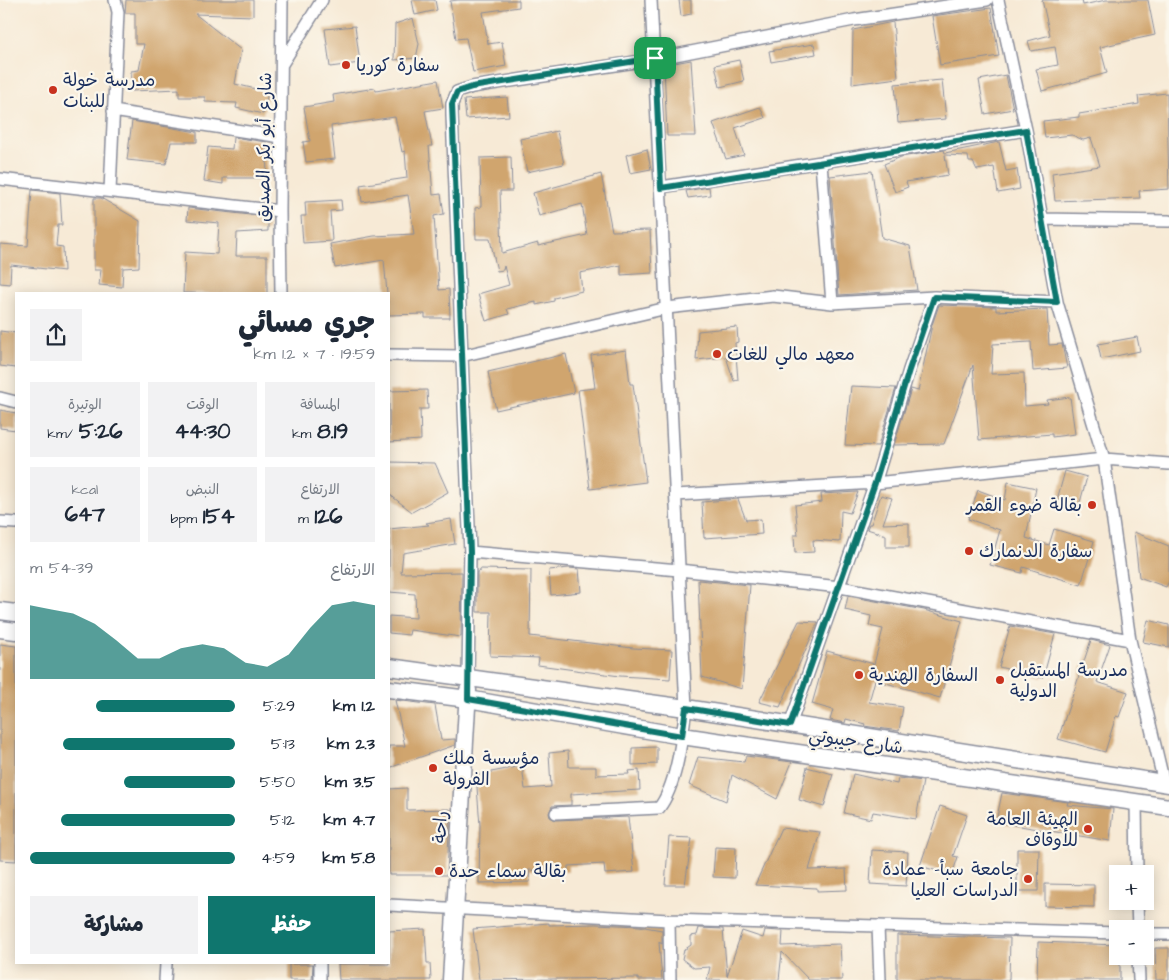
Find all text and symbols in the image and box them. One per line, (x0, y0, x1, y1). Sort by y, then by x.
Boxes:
pin (634, 37, 676, 79)
icon: arrive (641, 44, 669, 72)
place label: سفارة كوريا (356, 53, 440, 78)
marker: سفارة كوريا (340, 59, 352, 71)
place label: مدرسة خولة للبنات (63, 68, 155, 114)
street label: شارع أبو بكر الصديق (251, 72, 278, 222)
marker: مدرسة خولة للبنات (47, 84, 59, 96)
text: جري مسائي (238, 304, 375, 343)
button: share (30, 309, 82, 361)
place label: معهد مالي للغات (727, 342, 855, 370)
text: 19:59 · 7 × 1.2 km (253, 343, 375, 365)
marker: معهد مالي للغات (711, 348, 723, 360)
text: الوتيرة (68, 395, 102, 415)
text: الوقت (186, 395, 219, 415)
text: المسافة (300, 395, 340, 415)
text: 5:26 (79, 417, 122, 446)
text: 44:30 (174, 417, 231, 446)
text: 8.19 (317, 417, 348, 446)
text: /km (47, 424, 79, 444)
text: km (292, 424, 317, 444)
text: kcal (71, 480, 98, 500)
text: النبض (186, 480, 219, 500)
text: الارتفاع (301, 480, 340, 500)
place label: بقالة ضوء القمر (964, 493, 1082, 518)
marker: بقالة ضوء القمر (1086, 499, 1098, 511)
text: 647 (65, 500, 105, 529)
text: 154 (203, 502, 235, 531)
text: 126 (314, 502, 342, 531)
text: bpm (170, 509, 203, 529)
text: m (298, 509, 314, 529)
place label: سفارة الدنمارك (979, 539, 1092, 564)
marker: سفارة الدنمارك (963, 545, 975, 557)
text: 39–54 m (30, 557, 93, 579)
text: الارتفاع (330, 559, 375, 581)
place label: مدرسة المستقبل الدولية (1010, 658, 1128, 704)
place label: السفارة الهندية (869, 663, 978, 688)
marker: السفارة الهندية (853, 669, 865, 681)
marker: مدرسة المستقبل الدولية (994, 674, 1006, 686)
text: 5:29 (263, 695, 295, 717)
text: 1.2 km (333, 695, 375, 717)
street label: شارع جيبوتي (807, 723, 905, 763)
text: 5:13 (271, 733, 295, 755)
text: 2.3 km (327, 733, 375, 755)
place label: مؤسسة ملك الفرولة (443, 746, 539, 792)
marker: مؤسسة ملك الفرولة (427, 762, 439, 774)
text: 5:50 (260, 771, 295, 793)
text: 3.5 km (325, 771, 375, 793)
place label: الهيئة العامة للأوقاف (987, 807, 1078, 853)
text: 5:12 (270, 809, 295, 831)
text: 4.7 km (323, 809, 375, 831)
street label: راحة (427, 810, 454, 844)
marker: الهيئة العامة للأوقاف (1082, 823, 1094, 835)
text: 4:59 (261, 847, 295, 869)
text: 5.8 km (322, 847, 375, 869)
place label: جامعة سبأ- عمادة الدراسات العليا (882, 857, 1018, 903)
place label: بقالة سماء حدة (449, 859, 566, 884)
marker: بقالة سماء حدة (433, 865, 445, 877)
map controls (1109, 865, 1154, 965)
button: + (1109, 865, 1154, 910)
marker: جامعة سبأ- عمادة الدراسات العليا (1022, 873, 1034, 885)
button: مشاركة (30, 896, 198, 954)
button: حفظ (208, 896, 375, 954)
button: − (1109, 920, 1154, 965)

